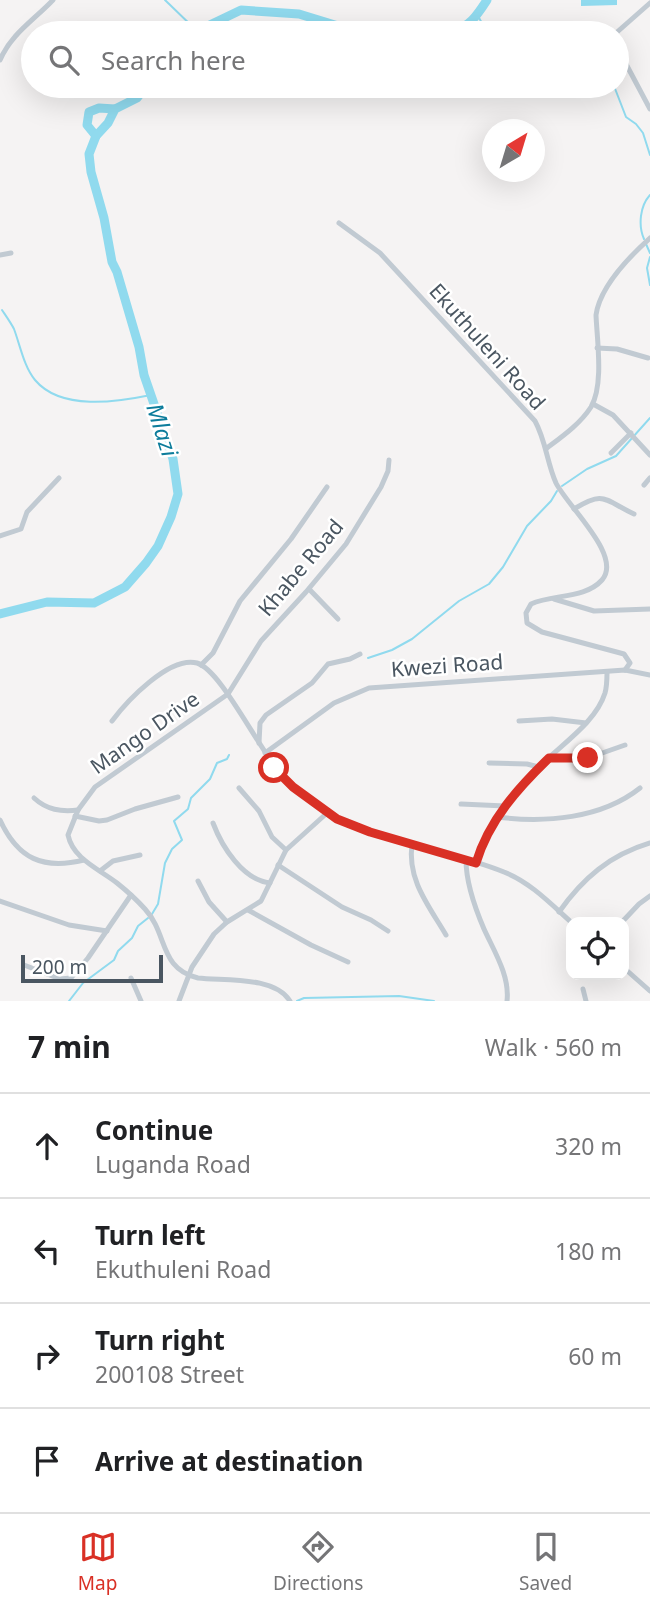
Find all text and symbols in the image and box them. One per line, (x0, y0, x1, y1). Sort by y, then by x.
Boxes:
search box (21, 21, 629, 98)
icon: search (45, 41, 83, 79)
text: Search here (101, 42, 246, 78)
north arrow (482, 119, 545, 182)
street label: Ekuthuleni Road (423, 277, 552, 416)
water label: Mlazi (139, 399, 187, 462)
street label: Khabe Road (251, 513, 349, 622)
street label: Kwezi Road (390, 647, 504, 683)
street label: Mango Drive (84, 684, 204, 780)
route end (572, 742, 603, 773)
route start (258, 752, 289, 783)
map controls (566, 917, 629, 980)
button: locate (566, 917, 629, 980)
scale bar (21, 952, 163, 984)
text: 200 m (32, 954, 87, 980)
text: 7 min (28, 1026, 111, 1067)
text: Walk · 560 m (485, 1031, 622, 1063)
text: Continue (95, 1112, 213, 1148)
icon: ahead (28, 1127, 66, 1165)
text: 320 m (555, 1130, 622, 1162)
text: Luganda Road (95, 1148, 251, 1180)
text: Turn left (95, 1217, 206, 1253)
icon: left (28, 1232, 66, 1270)
text: 180 m (555, 1235, 622, 1267)
text: Ekuthuleni Road (95, 1253, 271, 1285)
text: Turn right (95, 1322, 225, 1358)
icon: right (28, 1337, 66, 1375)
text: 60 m (568, 1340, 622, 1372)
text: 200108 Street (95, 1358, 244, 1390)
icon: arrive (28, 1442, 66, 1480)
text: Arrive at destination (95, 1443, 364, 1479)
tab: Map (78, 1528, 117, 1596)
tab: Directions (273, 1528, 363, 1596)
tab: Saved (519, 1528, 572, 1596)

